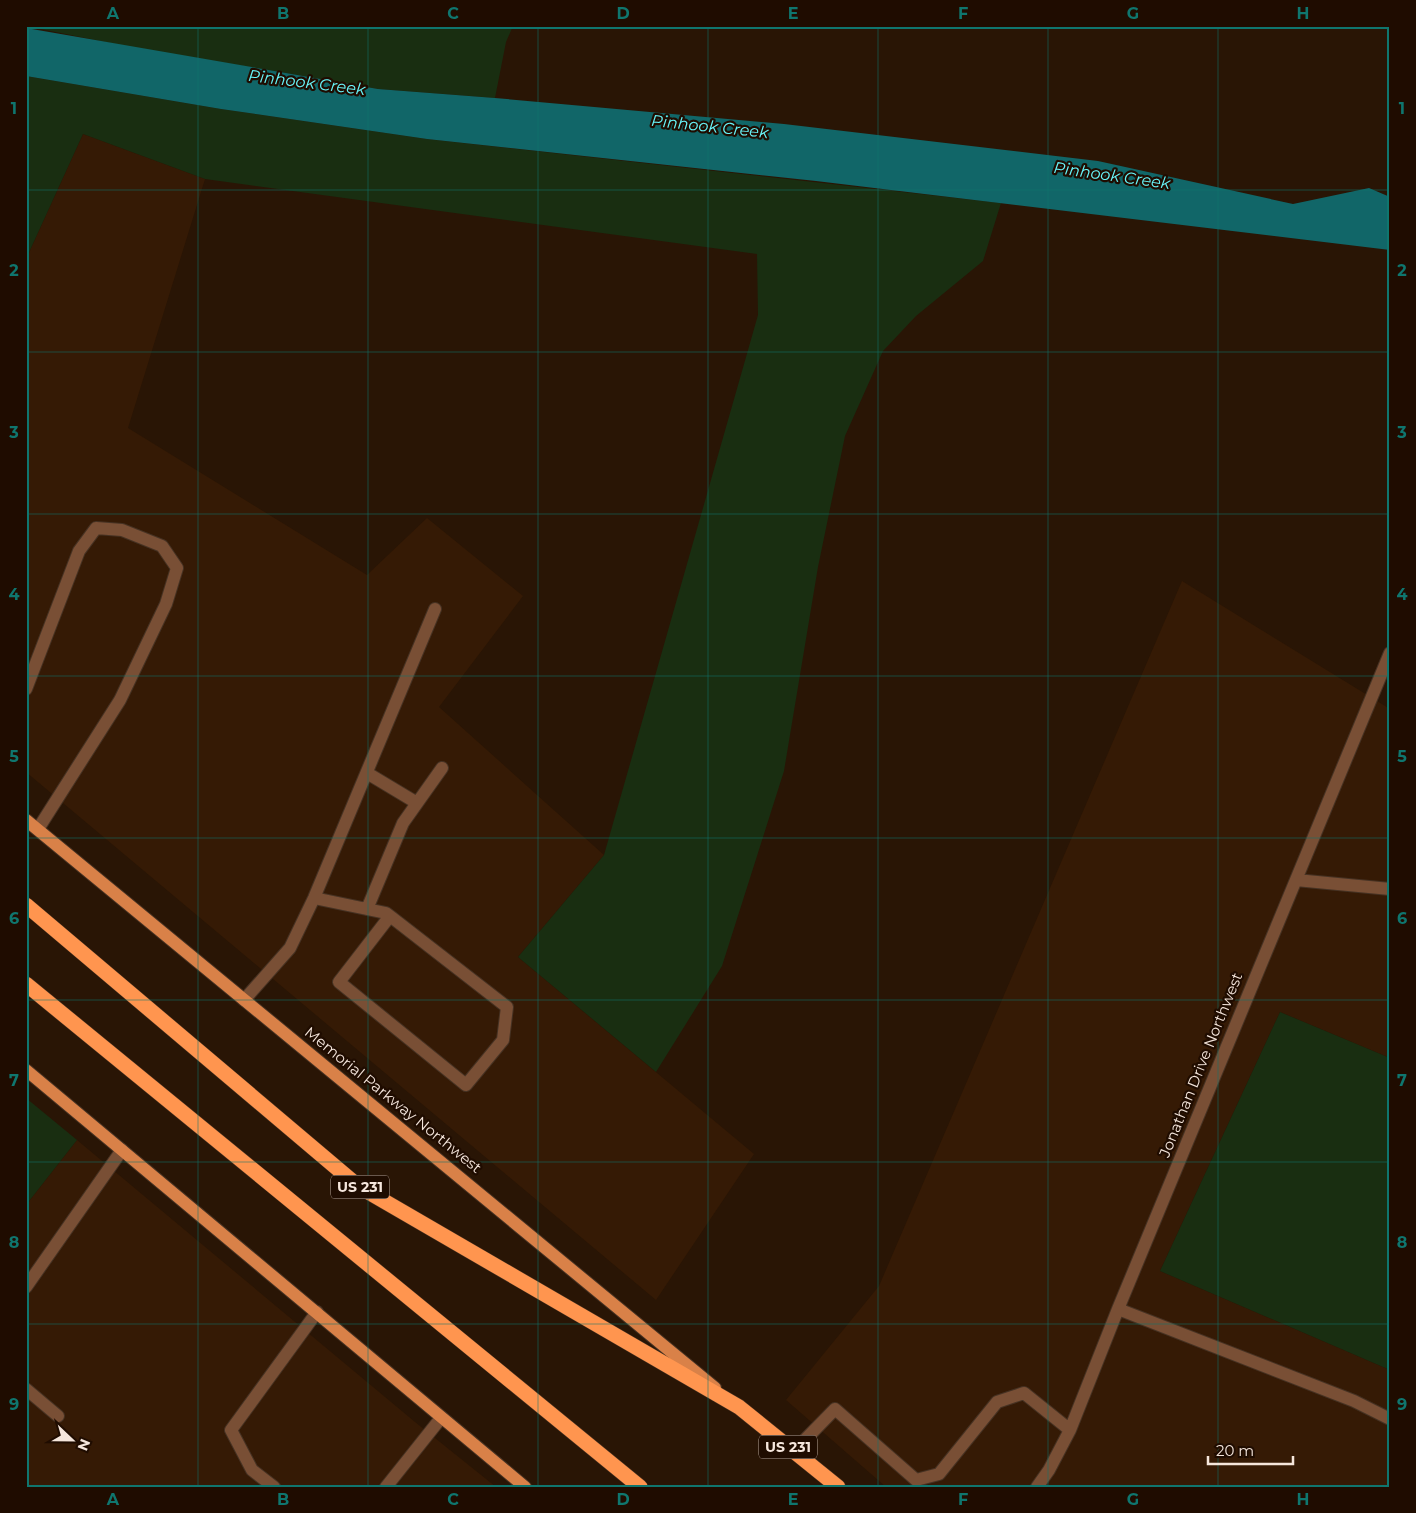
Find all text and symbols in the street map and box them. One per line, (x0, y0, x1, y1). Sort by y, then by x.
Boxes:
text: A (106, 4, 120, 23)
text: B (277, 4, 289, 23)
text: C (447, 4, 459, 23)
text: D (616, 4, 630, 23)
text: E (788, 4, 798, 23)
text: F (958, 4, 968, 23)
text: G (1127, 4, 1139, 23)
text: H (1297, 4, 1309, 23)
water label: Pinhook Creek (247, 66, 368, 99)
text: 1 (11, 99, 17, 118)
text: 1 (1399, 99, 1405, 118)
water label: Pinhook Creek (650, 111, 771, 142)
water label: Pinhook Creek (1052, 158, 1173, 193)
text: 2 (9, 261, 19, 280)
text: 2 (1397, 261, 1407, 280)
text: 3 (8, 423, 19, 442)
text: 3 (1396, 423, 1407, 442)
text: 4 (8, 585, 20, 604)
text: 4 (1396, 585, 1408, 604)
text: 5 (9, 747, 19, 766)
text: 5 (1397, 747, 1407, 766)
text: 6 (9, 909, 19, 928)
text: 6 (1397, 909, 1407, 928)
street label: Jonathan Drive Northwest (1154, 970, 1246, 1161)
street label: Memorial Parkway Northwest (301, 1022, 486, 1177)
text: 7 (9, 1071, 19, 1090)
text: 7 (1397, 1071, 1407, 1090)
road number: US 231 (331, 1176, 389, 1198)
text: 8 (9, 1233, 19, 1252)
text: 8 (1397, 1233, 1407, 1252)
text: 9 (9, 1395, 19, 1414)
text: 9 (1397, 1395, 1407, 1414)
north arrow (48, 1416, 98, 1466)
scale bar (1208, 1433, 1294, 1465)
road number: US 231 (759, 1435, 817, 1458)
text: N (74, 1436, 95, 1453)
text: 20 m (1216, 1441, 1254, 1460)
text: A (106, 1490, 120, 1509)
text: B (277, 1490, 289, 1509)
text: C (447, 1490, 459, 1509)
text: D (616, 1490, 630, 1509)
text: E (788, 1490, 798, 1509)
text: F (958, 1490, 968, 1509)
text: G (1127, 1490, 1139, 1509)
text: H (1297, 1490, 1309, 1509)

